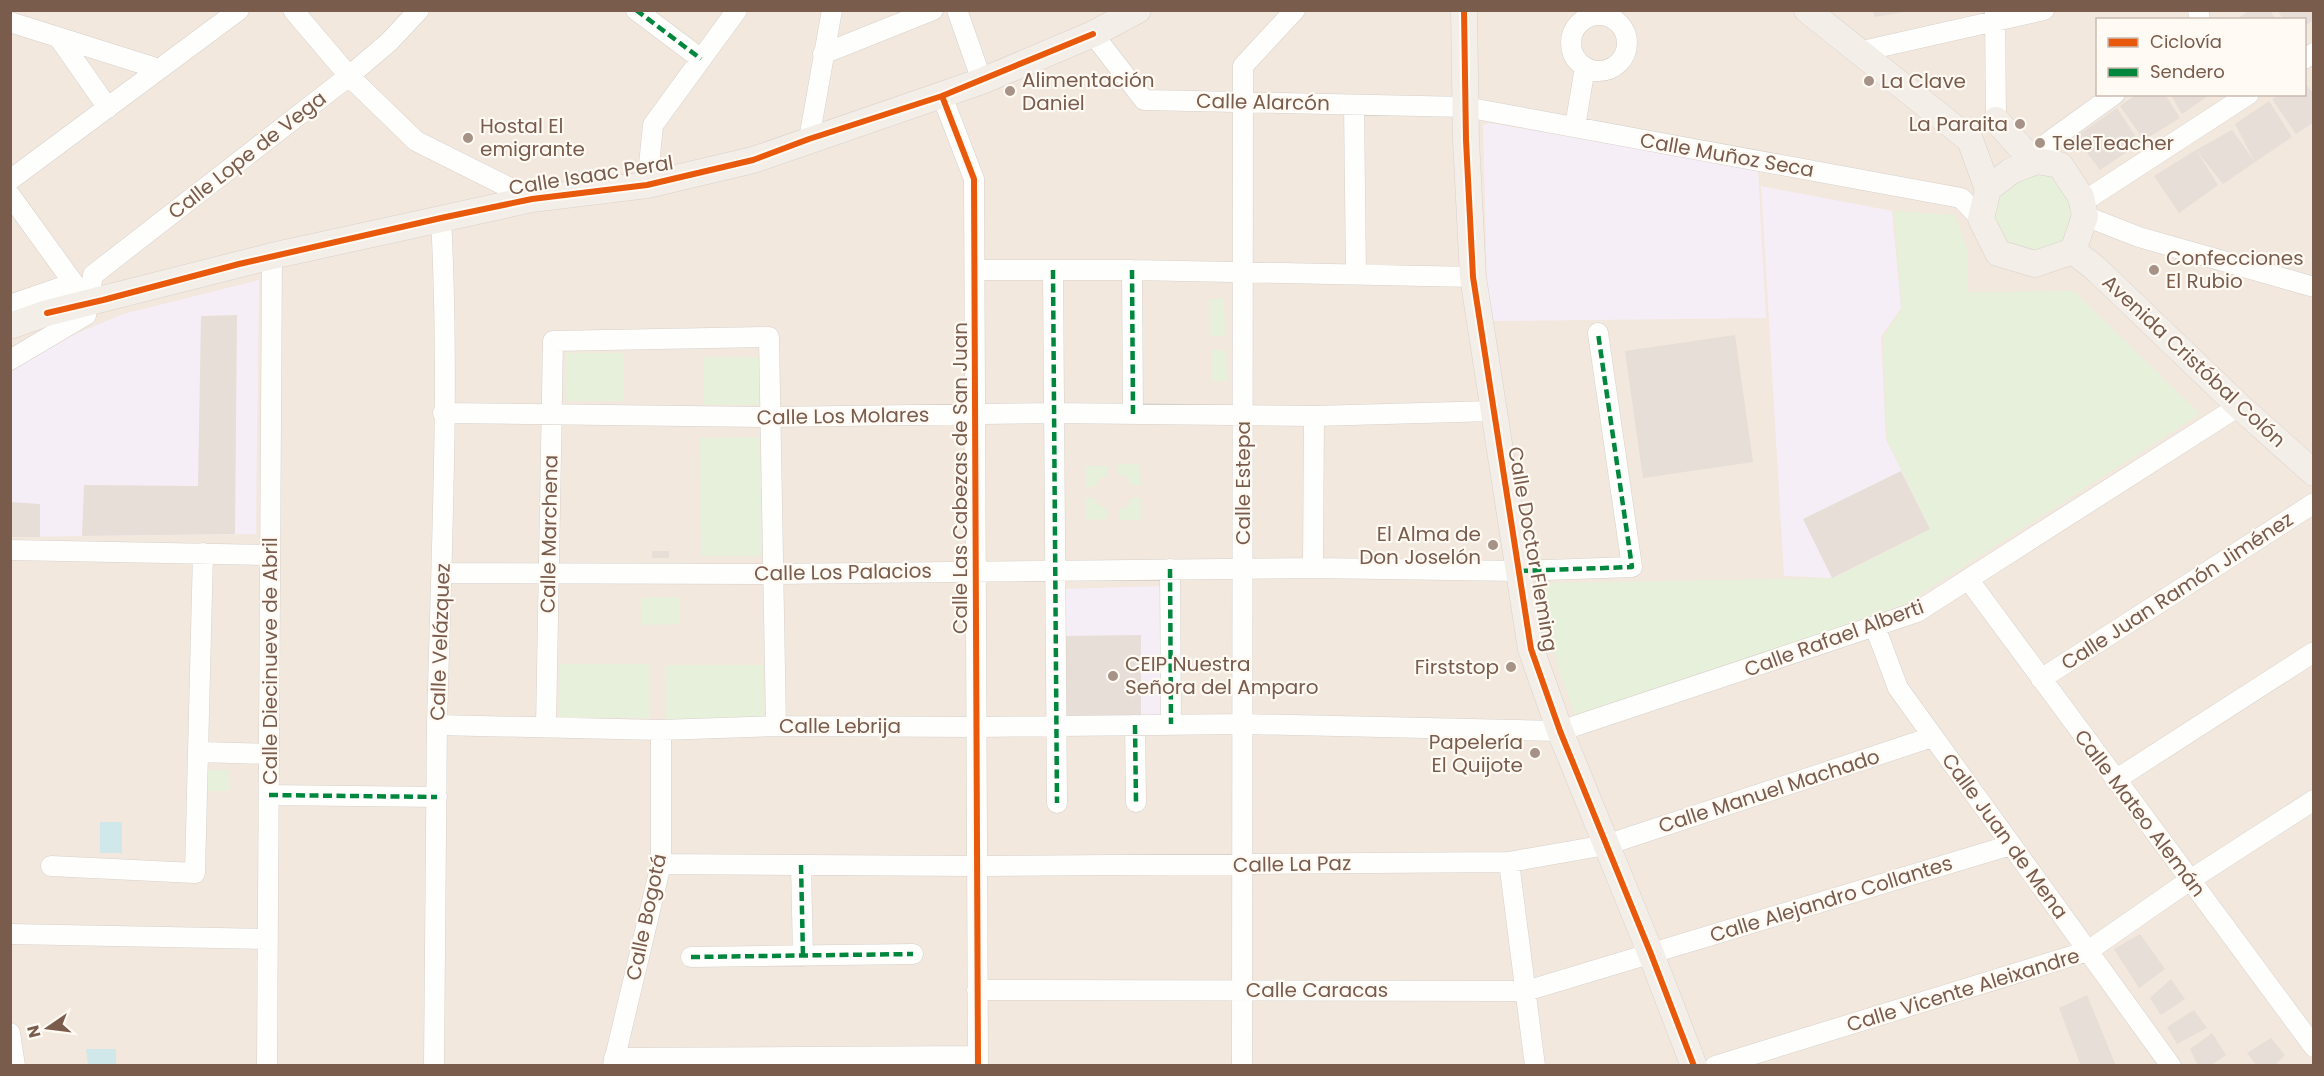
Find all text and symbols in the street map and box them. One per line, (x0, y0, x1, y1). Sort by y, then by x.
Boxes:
legend (2096, 18, 2306, 96)
text: Ciclovía (2150, 29, 2222, 54)
text: Sendero (2150, 59, 2225, 84)
place label: Alimentación Daniel (1022, 66, 1155, 117)
place label: La Clave (1881, 67, 1966, 95)
marker: La Clave (1862, 74, 1876, 88)
street label: Calle Lope de Vega (162, 84, 332, 226)
marker: Alimentación Daniel (1003, 84, 1017, 98)
street label: Calle Alarcón (1196, 87, 1330, 117)
place label: La Paraita (1909, 110, 2008, 138)
place label: Hostal El emigrante (480, 112, 585, 163)
marker: La Paraita (2013, 117, 2027, 131)
street label: Calle Muñoz Seca (1638, 126, 1816, 184)
place label: TeleTeacher (2052, 129, 2174, 157)
marker: Hostal El emigrante (461, 131, 475, 145)
marker: TeleTeacher (2033, 136, 2047, 150)
street label: Calle Isaac Peral (507, 148, 675, 202)
place label: Confecciones El Rubio (2166, 244, 2304, 295)
marker: Confecciones El Rubio (2147, 263, 2161, 277)
street label: Avenida Cristóbal Colón (2096, 268, 2292, 454)
street label: Calle Las Cabezas de San Juan (946, 322, 974, 634)
street label: Calle Los Molares (757, 400, 929, 432)
street label: Calle Estepa (1229, 421, 1257, 545)
street label: Calle Doctor Fleming (1501, 444, 1565, 654)
street label: Calle Marchena (534, 455, 564, 613)
street label: Calle Juan Ramón Jiménez (2055, 505, 2299, 677)
place label: El Alma de Don Joselón (1359, 520, 1481, 571)
street label: Calle Diecinueve de Abril (256, 537, 284, 785)
marker: El Alma de Don Joselón (1486, 538, 1500, 552)
street label: Calle Los Palacios (754, 556, 932, 588)
street label: Calle Velázquez (423, 563, 457, 721)
street label: Calle Rafael Alberti (1740, 593, 1928, 683)
place label: CEIP Nuestra Señora del Amparo (1125, 650, 1319, 701)
place label: Firststop (1415, 653, 1499, 681)
marker: Firststop (1504, 660, 1518, 674)
marker: CEIP Nuestra Señora del Amparo (1106, 669, 1120, 683)
street label: Calle Lebrija (779, 712, 901, 740)
street label: Calle Mateo Alemán (2068, 724, 2212, 902)
place label: Papelería El Quijote (1429, 728, 1523, 779)
street label: Calle Manuel Machado (1655, 742, 1883, 840)
marker: Papelería El Quijote (1528, 746, 1542, 760)
street label: Calle Juan de Mena (1935, 747, 2075, 925)
street label: Calle La Paz (1233, 849, 1351, 879)
street label: Calle Alejandro Collantes (1706, 849, 1956, 949)
street label: Calle Bogotá (619, 851, 673, 983)
street label: Calle Vicente Aleixandre (1843, 941, 2083, 1039)
street label: Calle Caracas (1246, 976, 1388, 1004)
north arrow (18, 998, 78, 1058)
text: N (21, 1023, 47, 1040)

